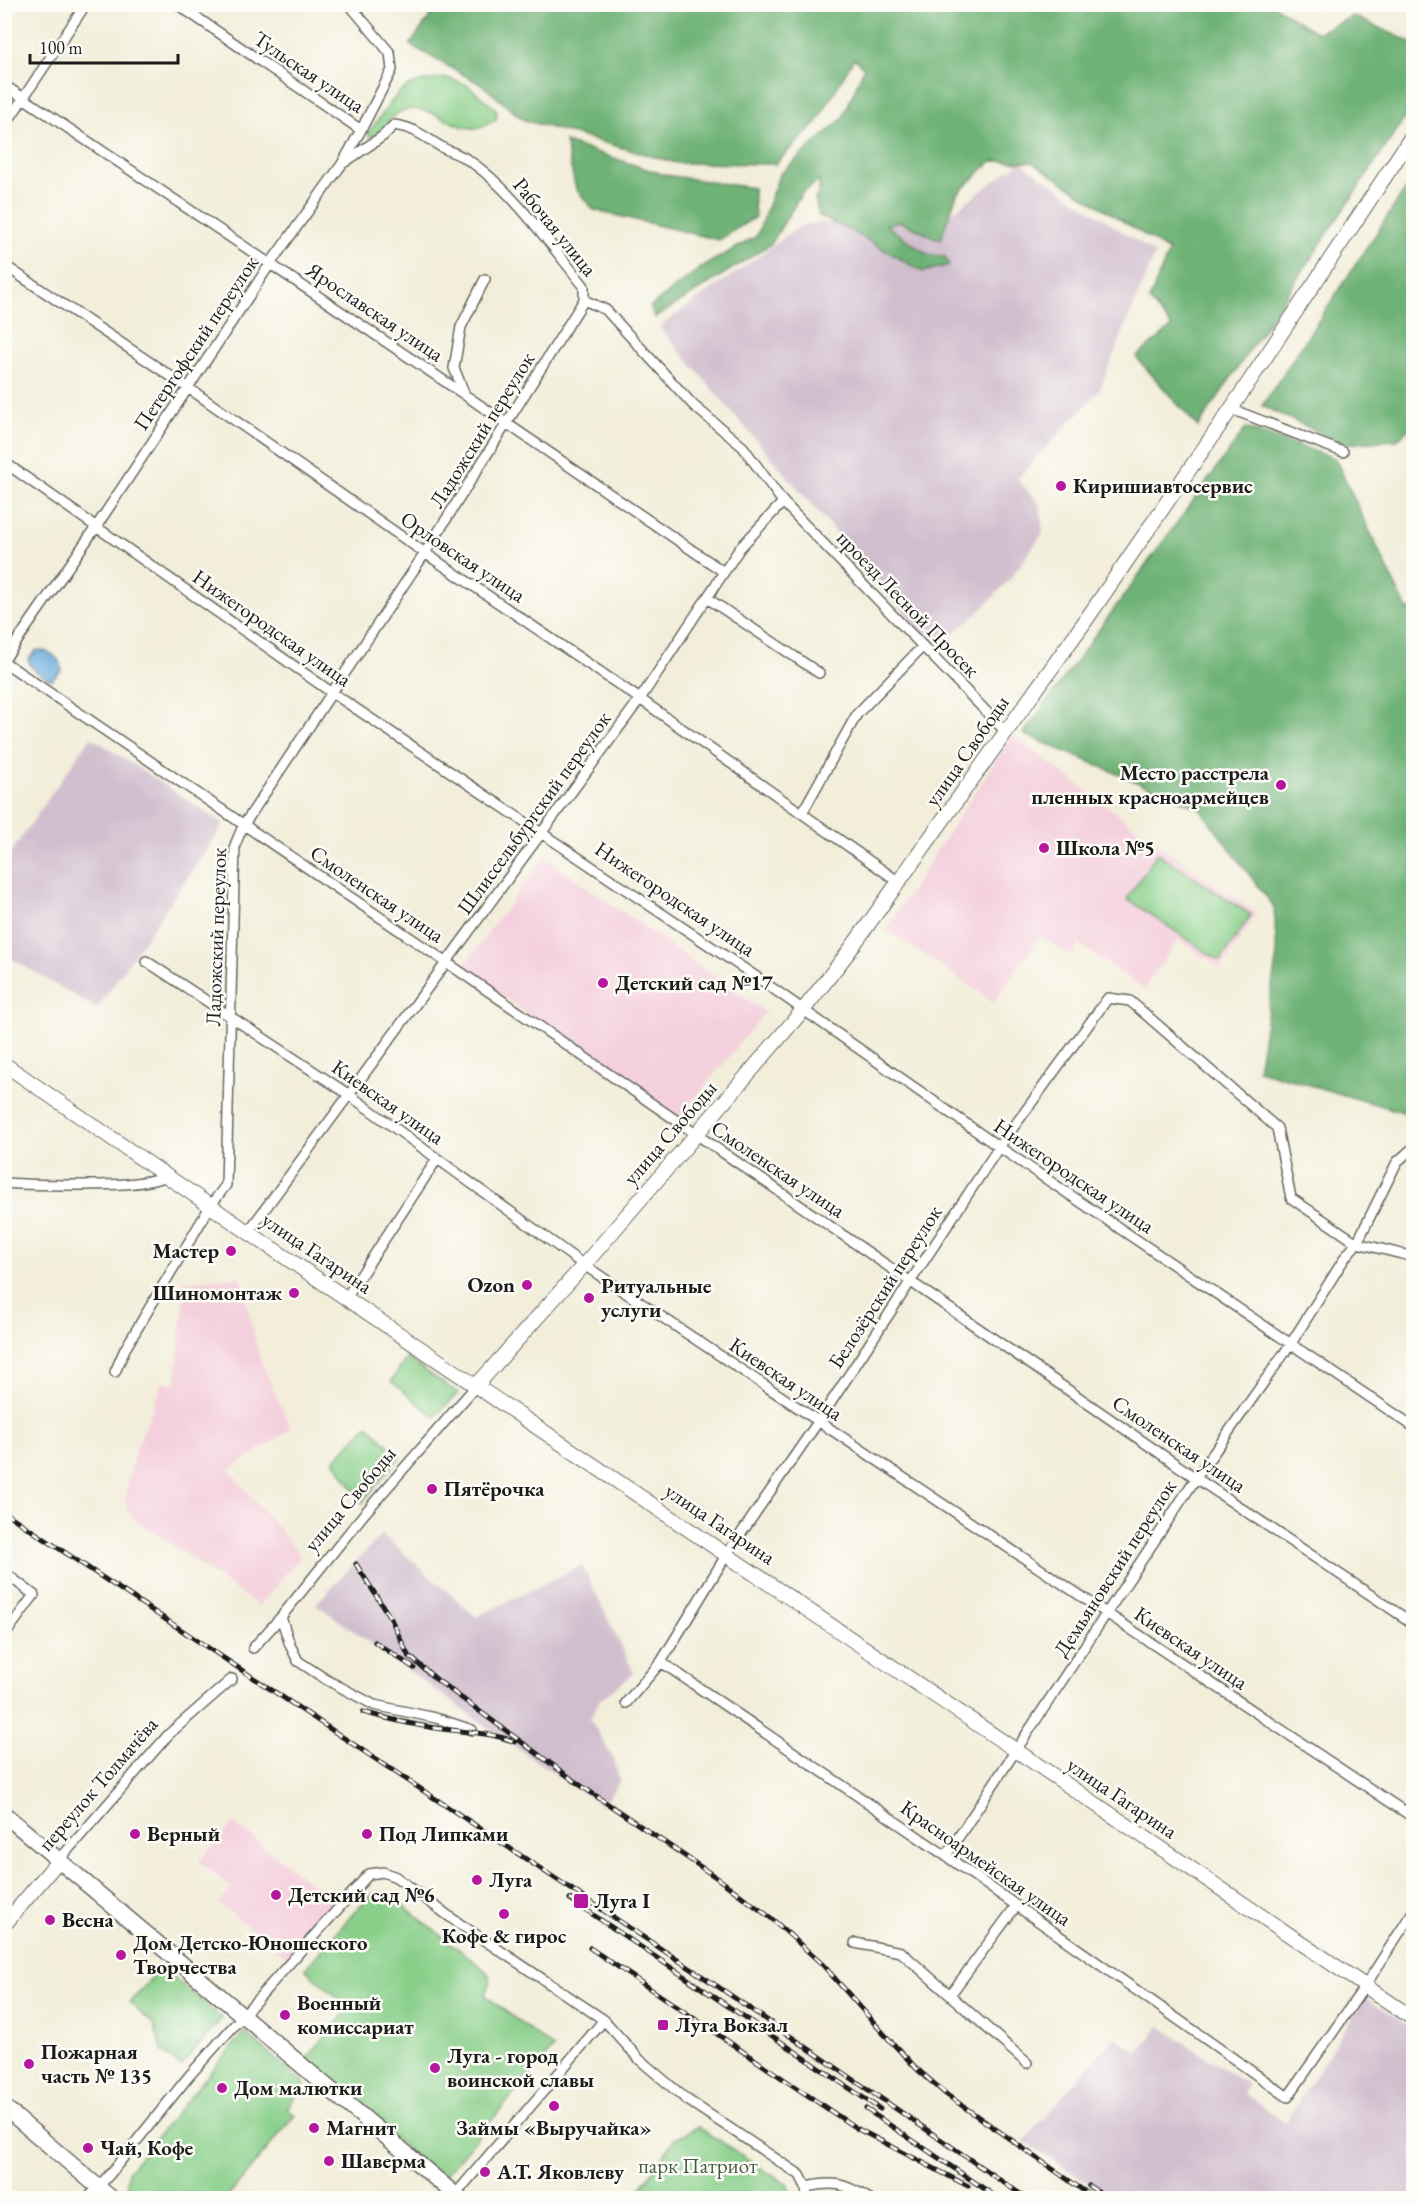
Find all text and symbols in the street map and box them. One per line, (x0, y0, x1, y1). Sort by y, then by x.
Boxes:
street label: Тульская улица (249, 25, 370, 119)
scale bar (30, 27, 178, 65)
text: 100 m (39, 36, 83, 59)
street label: Рабочая улица (507, 172, 604, 282)
street label: Петергофский переулок (127, 250, 264, 435)
street label: Ярославская улица (301, 255, 450, 368)
street label: Ладожский переулок (423, 347, 540, 513)
place label: Киришиавтосервис (1073, 472, 1253, 499)
marker: Киришиавтосервис (1054, 479, 1068, 493)
street label: Орловская улица (396, 505, 531, 609)
street label: проезд Лесной Просек (831, 524, 986, 683)
street label: Нижегородская улица (188, 563, 357, 693)
street label: улица Свободы (918, 690, 1015, 812)
street label: Шлиссельбургский переулок (451, 706, 616, 920)
place label: Место расстрела пленных красноармейцев (1031, 759, 1270, 810)
marker: Место расстрела пленных красноармейцев (1274, 778, 1288, 792)
place label: Школа №5 (1056, 834, 1155, 861)
street label: Нижегородская улица (590, 835, 761, 963)
street label: Смоленская улица (305, 839, 450, 949)
marker: Школа №5 (1037, 841, 1051, 855)
street label: Ладожский переулок (199, 847, 232, 1027)
place label: Детский сад №17 (615, 969, 774, 996)
marker: Детский сад №17 (596, 976, 610, 990)
street label: Киевская улица (327, 1053, 450, 1151)
street label: улица Свободы (617, 1075, 722, 1190)
street label: Нижегородская улица (989, 1112, 1160, 1240)
street label: Смоленская улица (706, 1114, 851, 1224)
street label: Белозёрский переулок (822, 1200, 948, 1374)
street label: улица Гагарина (257, 1206, 378, 1300)
place label: Мастер (153, 1237, 219, 1264)
marker: Мастер (224, 1244, 238, 1258)
place label: Ozon (467, 1271, 515, 1298)
place label: Ритуальные услуги (601, 1272, 712, 1323)
marker: Ozon (520, 1278, 534, 1292)
place label: Шиномонтаж (153, 1279, 282, 1306)
marker: Шиномонтаж (287, 1286, 301, 1300)
marker: Ритуальные услуги (582, 1291, 596, 1305)
street label: Киевская улица (724, 1331, 849, 1427)
street label: Смоленская улица (1107, 1389, 1252, 1499)
street label: улица Свободы (298, 1440, 402, 1557)
street label: Демьяновский переулок (1047, 1474, 1182, 1661)
place label: Пятёрочка (444, 1475, 545, 1502)
street label: улица Гагарина (660, 1477, 781, 1571)
marker: Пятёрочка (425, 1482, 439, 1496)
street label: Киевская улица (1129, 1600, 1254, 1696)
street label: переулок Толмачёва (32, 1711, 164, 1856)
street label: улица Гагарина (1062, 1751, 1183, 1845)
street label: Красноармейская улица (896, 1794, 1077, 1932)
place label: Верный (147, 1820, 220, 1847)
place label: Под Липками (379, 1820, 508, 1847)
marker: Верный (128, 1827, 142, 1841)
marker: Под Липками (360, 1827, 374, 1841)
place label: Луга (489, 1866, 533, 1893)
marker: Луга (470, 1873, 484, 1887)
place label: Детский сад №6 (288, 1881, 435, 1908)
place label: Луга I (594, 1887, 650, 1914)
marker: Детский сад №6 (269, 1888, 283, 1902)
marker: Луга I (572, 1892, 590, 1910)
place label: Весна (62, 1906, 115, 1933)
marker: Кофе & гирос (497, 1907, 511, 1921)
marker: Весна (43, 1913, 57, 1927)
place label: Кофе & гирос (442, 1922, 567, 1949)
place label: Дом Детско-Юношеского Творчества (133, 1929, 368, 1980)
marker: Дом Детско-Юношеского Творчества (114, 1948, 128, 1962)
place label: Военный комиссариат (297, 1989, 414, 2040)
marker: Военный комиссариат (278, 2008, 292, 2022)
place label: Луга Вокзал (675, 2011, 788, 2038)
marker: Луга Вокзал (656, 2018, 670, 2032)
place label: Пожарная часть № 135 (41, 2038, 152, 2089)
place label: Луга - город воинской славы (447, 2042, 594, 2093)
marker: Пожарная часть № 135 (22, 2057, 36, 2071)
marker: Луга - город воинской славы (428, 2061, 442, 2075)
place label: Дом малютки (234, 2074, 362, 2101)
marker: Дом малютки (215, 2081, 229, 2095)
marker: Займы «Выручайка» (547, 2099, 561, 2113)
place label: Магнит (326, 2114, 397, 2141)
place label: Займы «Выручайка» (456, 2114, 652, 2141)
marker: Магнит (307, 2121, 321, 2135)
place label: Чай, Кофе (100, 2134, 194, 2161)
marker: Чай, Кофе (81, 2141, 95, 2155)
place label: Шаверма (341, 2147, 427, 2174)
park label: парк Патриот (638, 2152, 758, 2179)
marker: Шаверма (322, 2154, 336, 2168)
place label: А.Т. Яковлеву (496, 2158, 625, 2185)
marker: А.Т. Яковлеву (478, 2165, 492, 2179)

